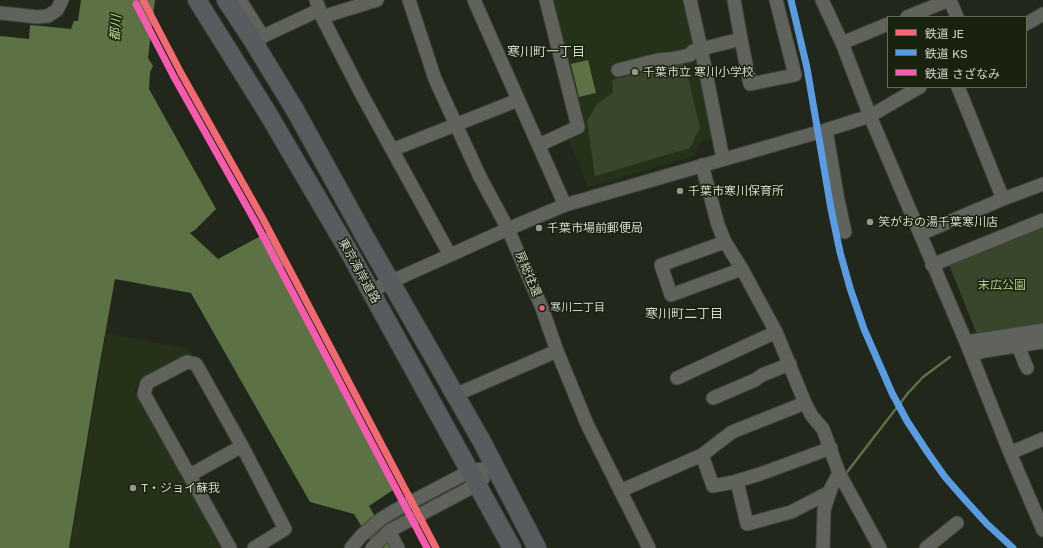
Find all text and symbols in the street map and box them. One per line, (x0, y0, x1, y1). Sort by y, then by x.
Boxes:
water label: 都川 (107, 14, 125, 42)
legend (887, 16, 1027, 88)
text: 鉄道 JE (925, 27, 964, 41)
district label: 寒川町一丁目 (507, 44, 585, 60)
text: 鉄道 KS (925, 47, 968, 61)
place label: 千葉市立 寒川小学校 (643, 65, 754, 79)
marker: 千葉市立 寒川小学校 (630, 67, 640, 77)
text: 鉄道 さざなみ (925, 67, 1000, 81)
place label: 千葉市寒川保育所 (688, 184, 784, 198)
marker: 千葉市寒川保育所 (675, 186, 685, 196)
place label: 笑がおの湯千葉寒川店 (878, 215, 998, 229)
marker: 笑がおの湯千葉寒川店 (865, 217, 875, 227)
place label: 千葉市場前郵便局 (547, 221, 643, 235)
marker: 千葉市場前郵便局 (534, 223, 544, 233)
street label: 東京湾岸道路 (335, 236, 383, 306)
street label: 房総往還 (512, 249, 544, 299)
park label: 末広公園 (978, 278, 1026, 292)
place label: 寒川二丁目 (550, 301, 605, 315)
marker: 寒川二丁目 (537, 303, 547, 313)
district label: 寒川町二丁目 (645, 306, 723, 322)
place label: T・ジョイ蘇我 (141, 481, 220, 495)
marker: T・ジョイ蘇我 (128, 483, 138, 493)

